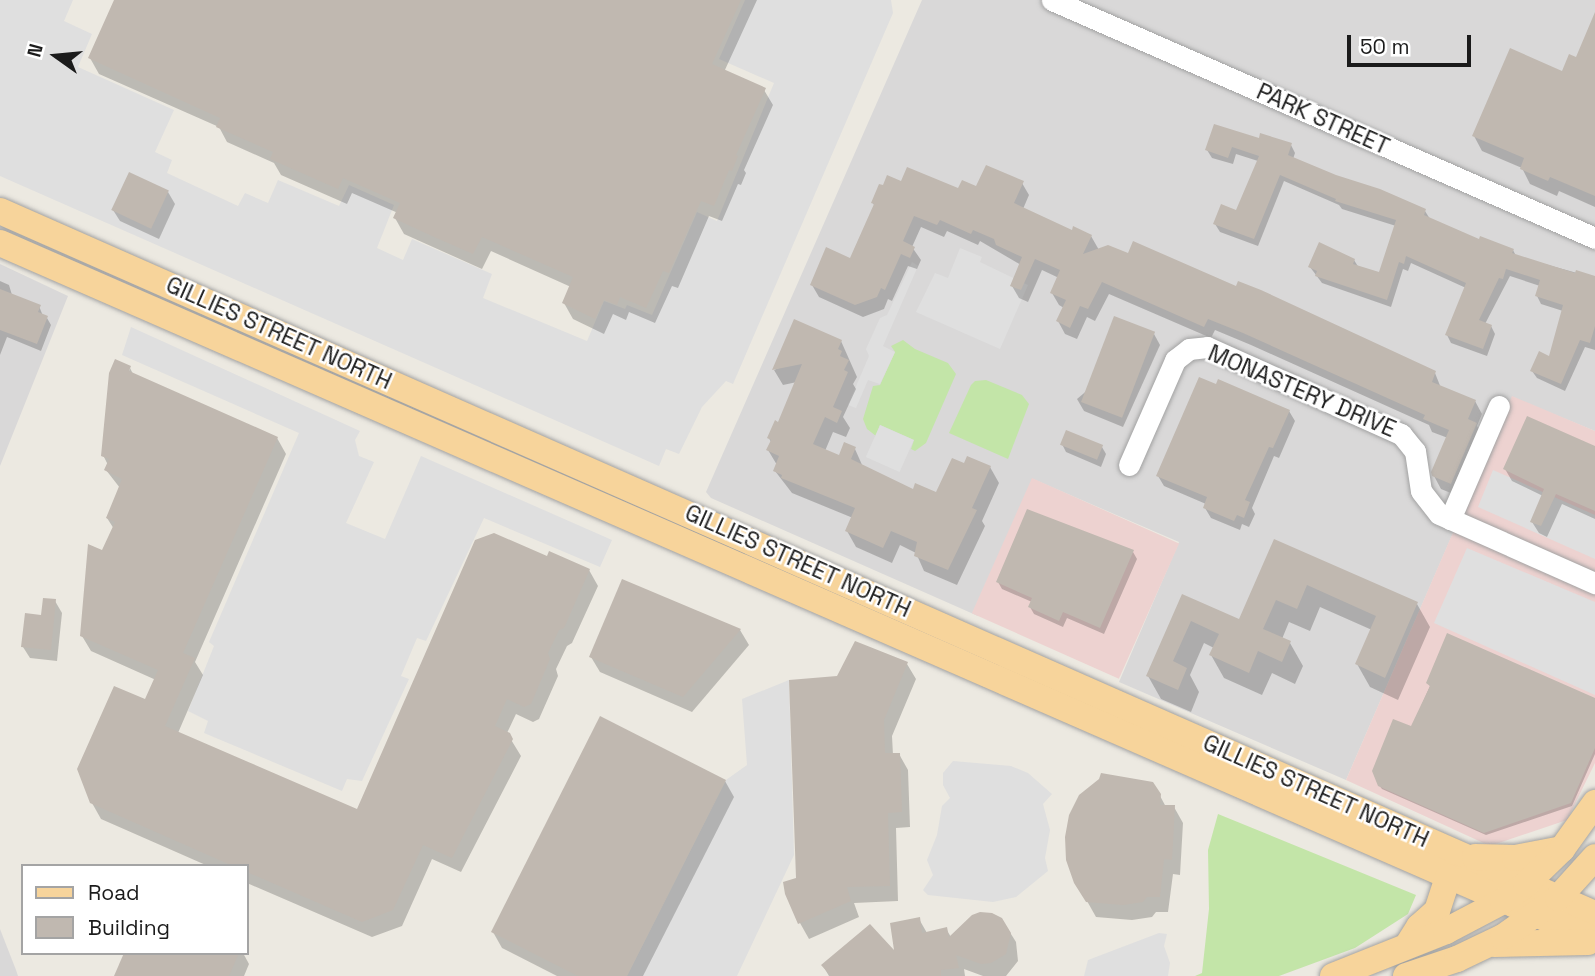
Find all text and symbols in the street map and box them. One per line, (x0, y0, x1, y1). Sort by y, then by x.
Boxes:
north arrow (21, 21, 91, 91)
scale bar (1350, 21, 1474, 65)
text: 50 m (1360, 33, 1410, 60)
text: N (22, 41, 49, 60)
street label: PARK STREET (1252, 77, 1394, 161)
street label: GILLIES STREET NORTH (162, 271, 396, 395)
street label: MONASTERY DRIVE (1204, 339, 1400, 443)
street label: GILLIES STREET NORTH (681, 499, 915, 623)
street label: GILLIES STREET NORTH (1199, 729, 1433, 853)
legend (21, 864, 248, 955)
text: Road (88, 879, 140, 906)
text: Building (88, 914, 170, 941)

